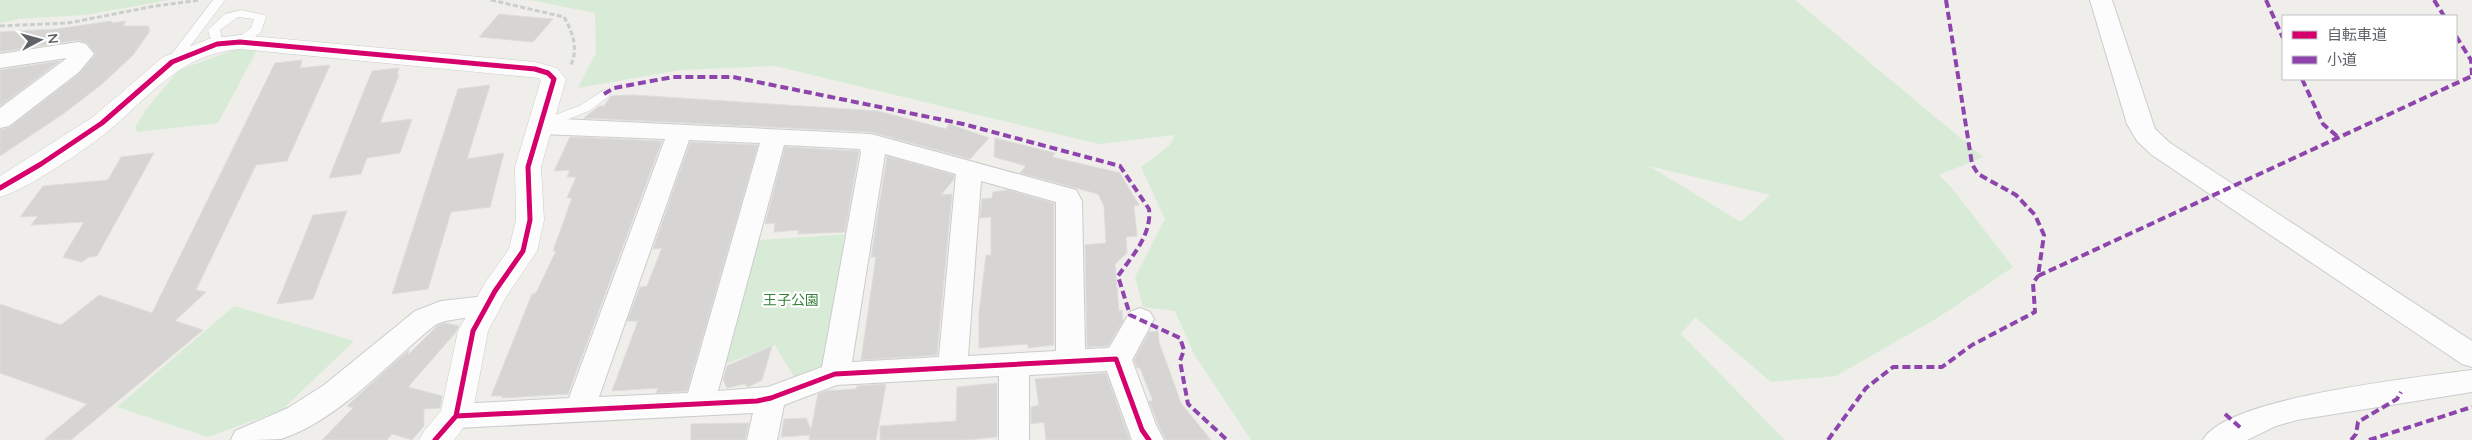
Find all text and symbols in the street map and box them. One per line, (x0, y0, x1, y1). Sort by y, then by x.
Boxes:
north arrow (15, 15, 65, 65)
legend (2282, 15, 2457, 80)
text: 自転車道 (2327, 25, 2387, 44)
text: N (43, 33, 62, 45)
text: 小道 (2327, 50, 2357, 69)
park label: 王子公園 (763, 291, 819, 309)

